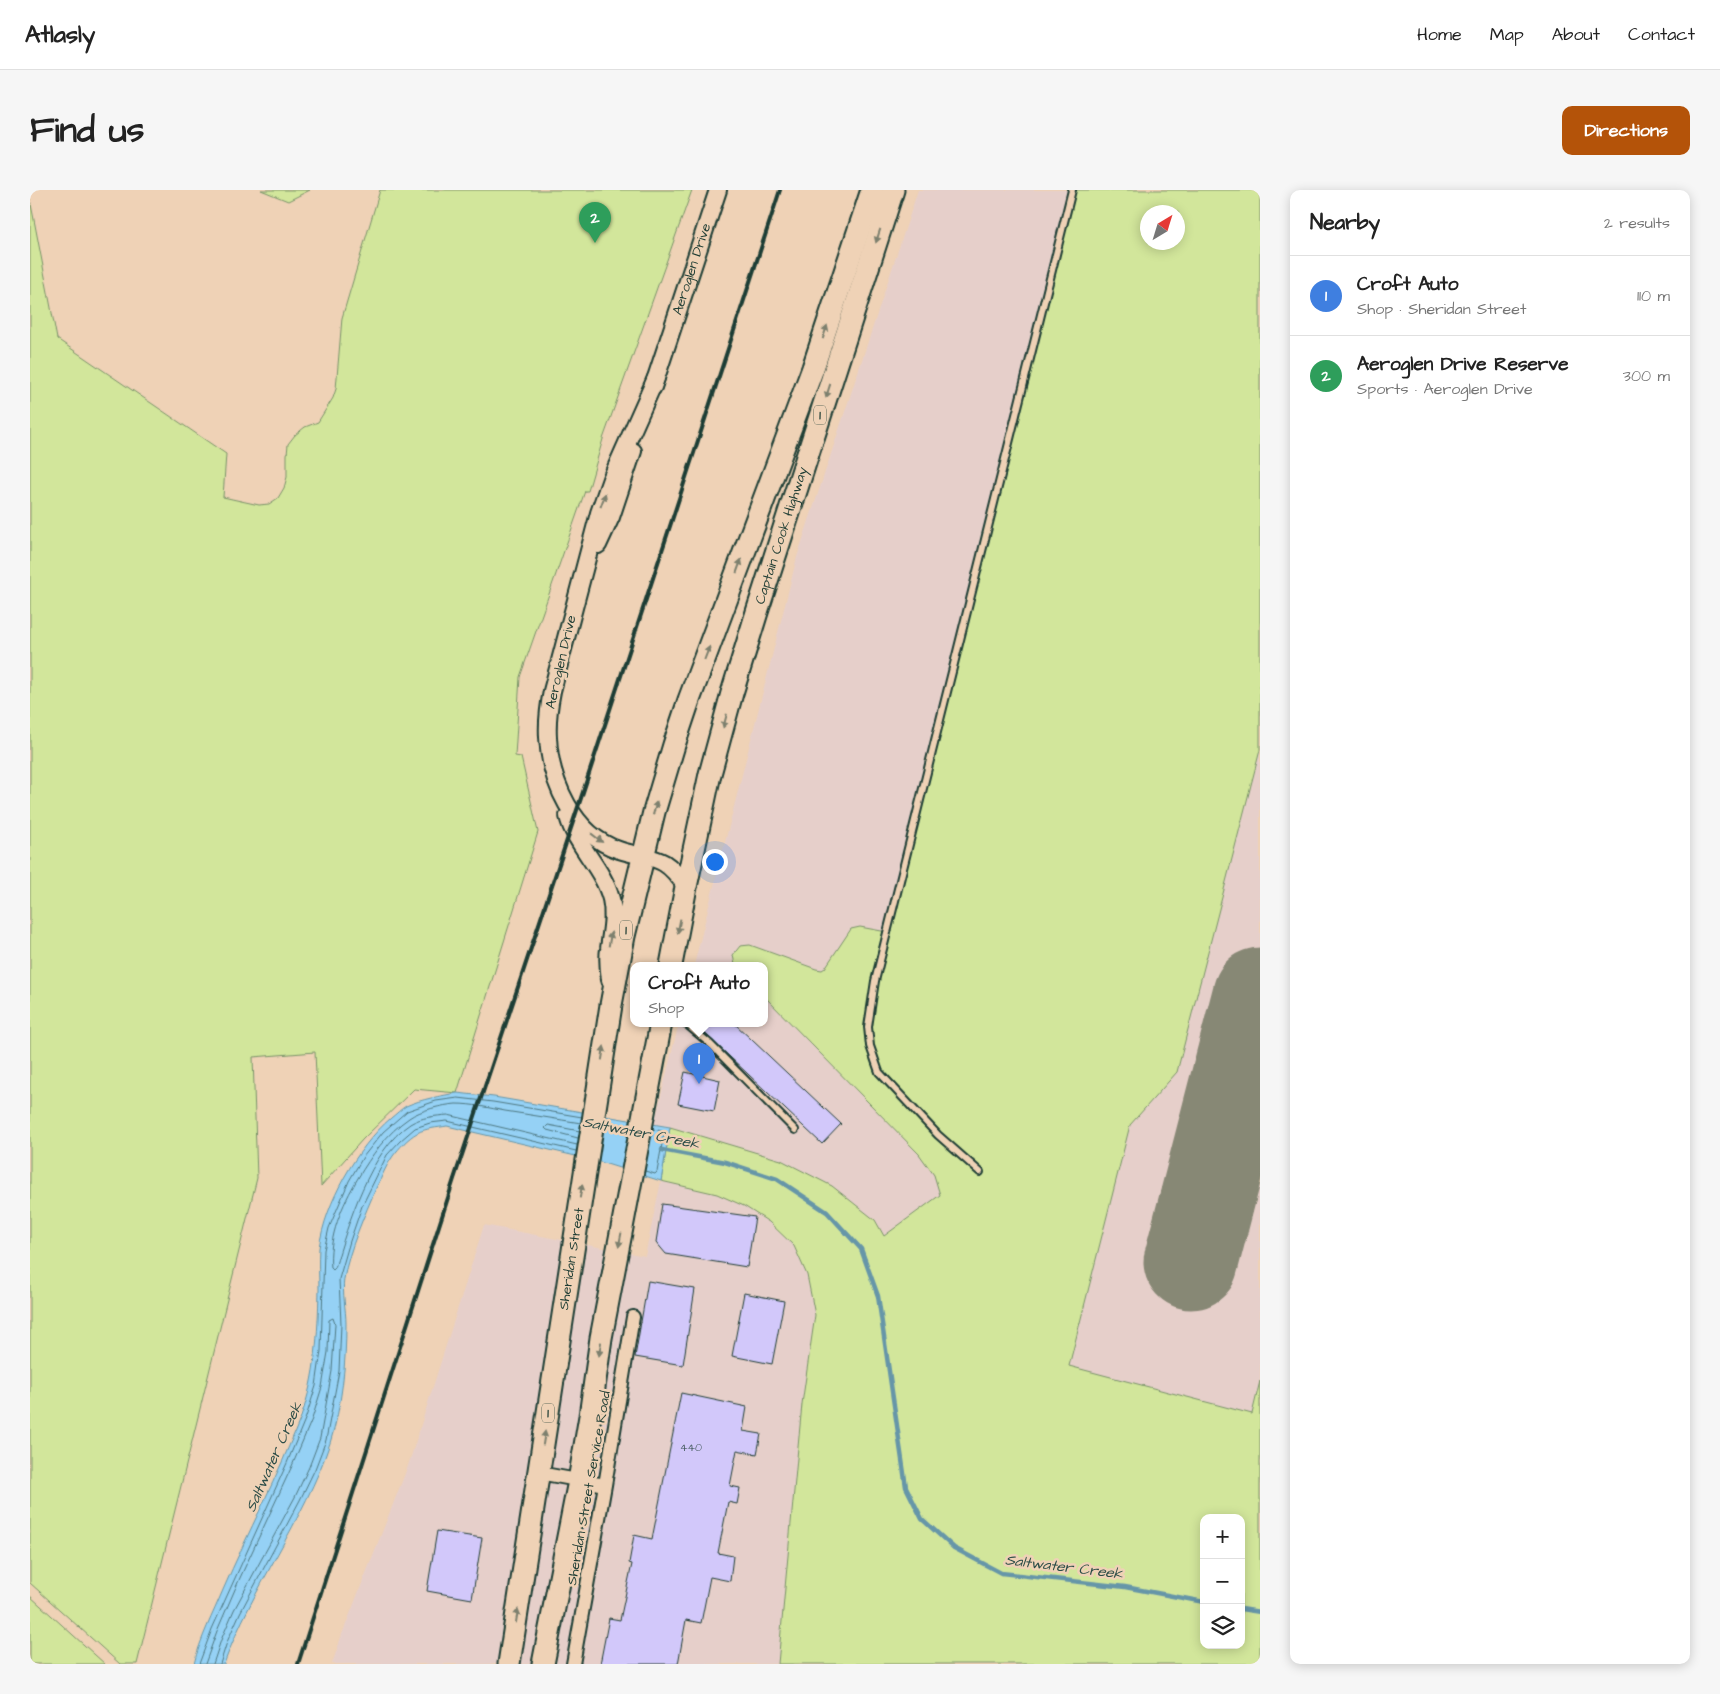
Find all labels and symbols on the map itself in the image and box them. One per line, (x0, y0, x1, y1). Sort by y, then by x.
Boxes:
pin: 2 (579, 202, 611, 243)
north arrow (1140, 205, 1185, 250)
street label: Aeroglen Drive (667, 220, 716, 318)
one-way arrow (873, 229, 881, 244)
one-way arrow (822, 324, 829, 339)
one-way arrow (824, 384, 831, 399)
road number: 1 (814, 406, 826, 424)
street label: Captain Cook Highway (750, 464, 813, 607)
one-way arrow (599, 492, 607, 507)
one-way arrow (736, 559, 743, 574)
street label: Aeroglen Drive (541, 613, 582, 711)
one-way arrow (703, 646, 711, 661)
one-way arrow (720, 714, 728, 729)
one-way arrow (652, 800, 660, 815)
one-way arrow (590, 832, 603, 843)
your location (702, 849, 728, 875)
one-way arrow (674, 918, 682, 934)
road number: 1 (620, 920, 632, 940)
one-way arrow (607, 931, 615, 947)
pin: 1 (683, 1043, 715, 1084)
one-way arrow (599, 1045, 607, 1061)
water label: Saltwater Creek (581, 1111, 702, 1155)
one-way arrow (578, 1182, 586, 1198)
street label: Sheridan Street (554, 1206, 590, 1312)
one-way arrow (615, 1232, 623, 1248)
one-way arrow (596, 1342, 604, 1358)
street label: Sheridan Street Service Road (562, 1389, 616, 1587)
water label: Saltwater Creek (240, 1398, 308, 1515)
road number: 1 (542, 1404, 554, 1422)
one-way arrow (540, 1430, 548, 1446)
house number: 440 (680, 1440, 702, 1455)
water label: Saltwater Creek (1004, 1549, 1125, 1585)
one-way arrow (513, 1607, 521, 1623)

